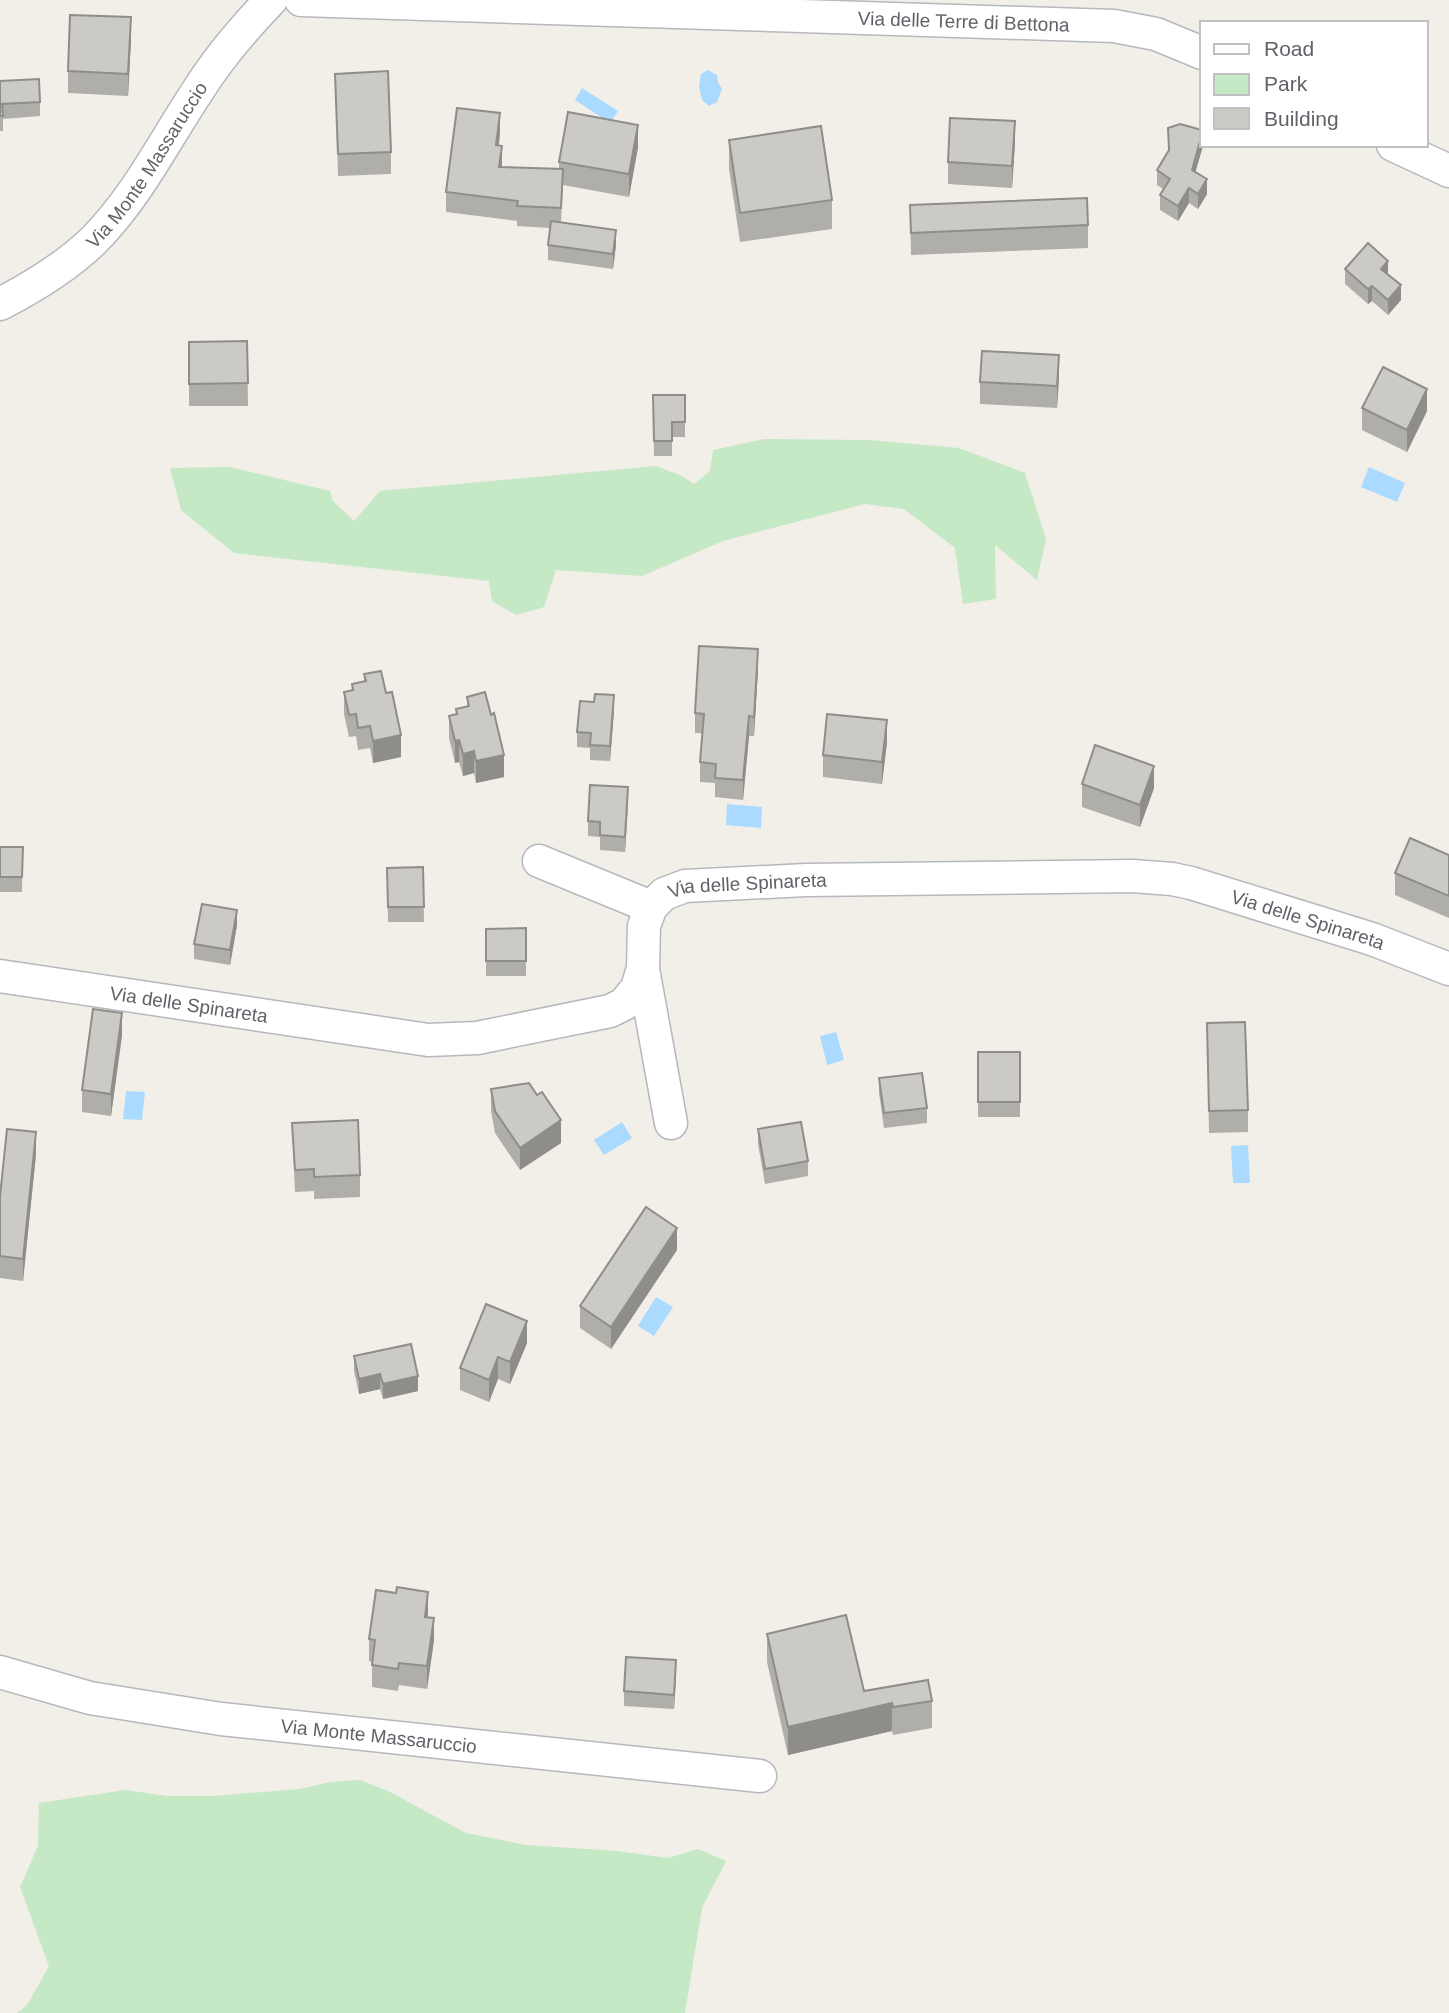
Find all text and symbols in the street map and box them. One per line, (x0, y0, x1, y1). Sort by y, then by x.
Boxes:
street label: Via delle Terre di Bettona (857, 8, 1070, 36)
legend (1200, 21, 1428, 147)
text: Road (1264, 37, 1314, 60)
text: Park (1264, 72, 1308, 95)
street label: Via Monte Massaruccio (82, 78, 212, 253)
text: Building (1264, 107, 1339, 130)
street label: Via delle Spinareta (665, 870, 827, 902)
street label: Via delle Spinareta (1229, 886, 1388, 954)
street label: Via delle Spinareta (108, 983, 270, 1027)
street label: Via Monte Massaruccio (280, 1715, 478, 1757)

